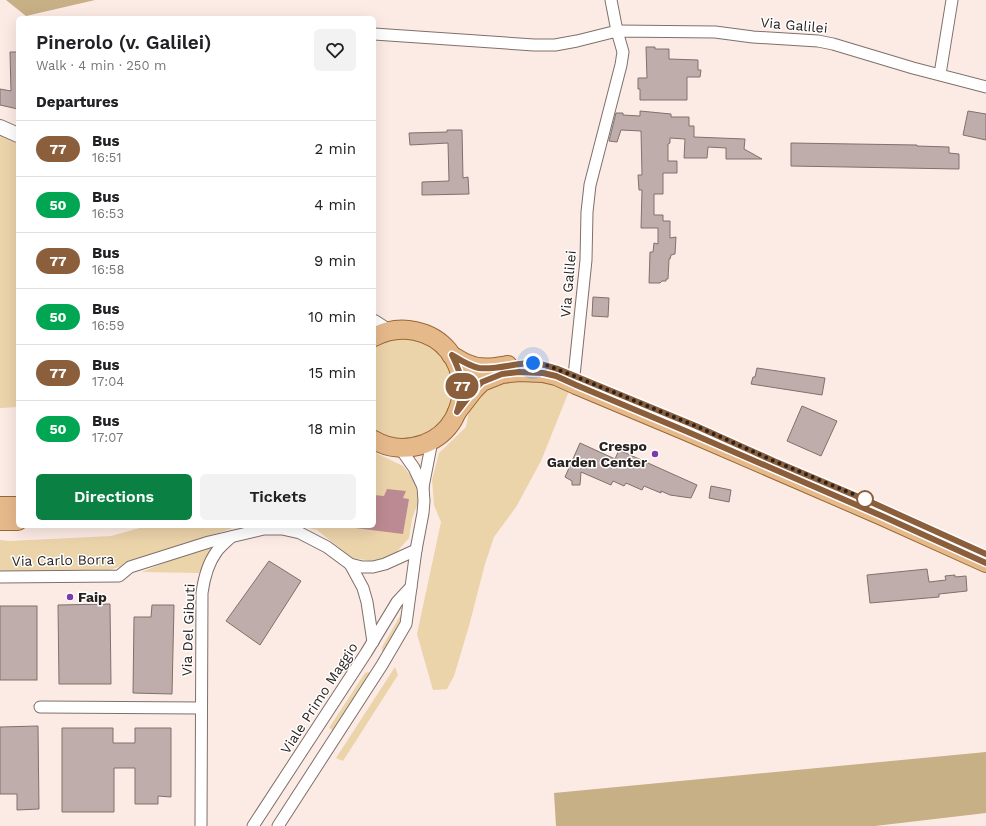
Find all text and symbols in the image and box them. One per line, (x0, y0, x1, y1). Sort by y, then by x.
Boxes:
street label: Via Galilei (760, 14, 828, 36)
button: heart (314, 29, 356, 71)
text: Pinerolo (v. Galilei) (36, 31, 211, 54)
text: Walk · 4 min · 250 m (36, 58, 166, 73)
text: Departures (36, 93, 119, 111)
text: Bus (92, 132, 120, 150)
text: 2 min (315, 140, 356, 158)
text: 77 (49, 141, 67, 157)
text: 16:51 (92, 150, 121, 165)
text: Bus (92, 188, 120, 206)
text: 4 min (314, 196, 356, 214)
text: 50 (49, 197, 67, 213)
text: 16:53 (92, 206, 124, 221)
text: Bus (92, 244, 120, 262)
street label: Via Galilei (557, 250, 579, 318)
text: 9 min (314, 252, 356, 270)
text: 77 (49, 253, 67, 269)
text: 16:58 (92, 262, 124, 277)
text: Bus (92, 300, 120, 318)
text: 10 min (308, 308, 356, 326)
text: 50 (49, 309, 67, 325)
text: 16:59 (92, 318, 124, 333)
your location (523, 353, 543, 373)
text: Bus (92, 356, 120, 374)
text: 15 min (309, 364, 356, 382)
text: 77 (49, 365, 67, 381)
line badge: 77 (444, 373, 480, 399)
text: 17:04 (92, 374, 124, 389)
text: 77 (453, 378, 471, 394)
text: Bus (92, 412, 120, 430)
text: 18 min (308, 420, 356, 438)
text: 50 (49, 421, 67, 437)
text: 17:07 (92, 430, 123, 445)
place label: Crespo Garden Center (547, 438, 647, 470)
marker: Crespo Garden Center (650, 449, 660, 459)
button: Directions (36, 474, 192, 520)
button: Tickets (200, 474, 356, 520)
unlabelled marker (856, 490, 874, 508)
street label: Via Carlo Borra (12, 551, 114, 569)
street label: Via Del Gibuti (178, 583, 198, 677)
place label: Faip (78, 589, 107, 605)
marker: Faip (65, 592, 75, 602)
street label: Viale Primo Maggio (277, 639, 361, 757)

